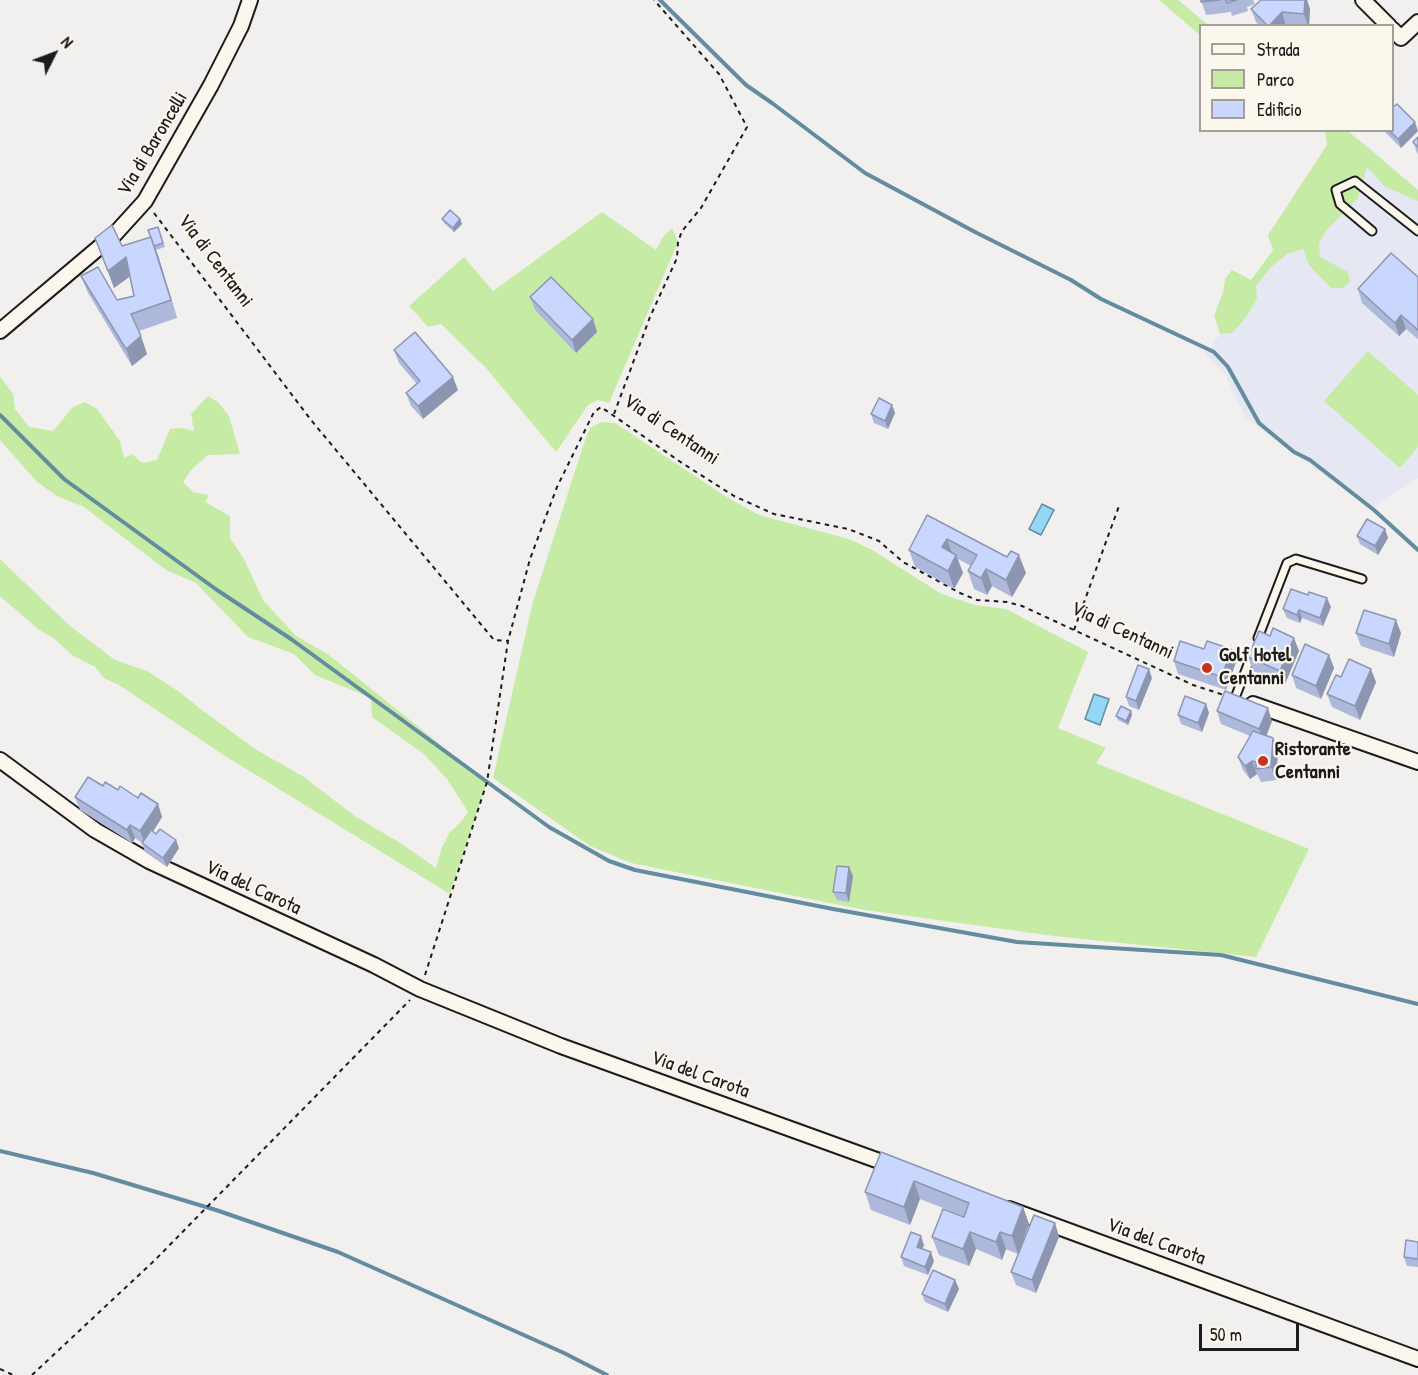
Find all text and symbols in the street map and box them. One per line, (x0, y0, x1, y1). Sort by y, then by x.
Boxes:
north arrow (24, 24, 84, 84)
legend (1199, 24, 1394, 132)
text: N (56, 31, 78, 52)
text: Strada (1257, 37, 1300, 62)
text: Parco (1257, 67, 1294, 92)
street label: Via di Baroncelli (113, 88, 193, 200)
text: Edificio (1257, 97, 1301, 122)
street label: Via di Centanni (172, 210, 258, 312)
street label: Via di Centanni (619, 389, 723, 471)
street label: Via di Centanni (1067, 597, 1177, 665)
place label: Golf Hotel Centanni (1219, 644, 1291, 691)
marker: Golf Hotel Centanni (1200, 661, 1214, 675)
place label: Ristorante Centanni (1275, 738, 1351, 785)
marker: Ristorante Centanni (1256, 754, 1270, 768)
street label: Via del Carota (201, 855, 305, 921)
street label: Via del Carota (647, 1046, 753, 1104)
street label: Via del Carota (1103, 1213, 1209, 1271)
scale bar (1202, 1312, 1302, 1350)
text: 50 m (1210, 1322, 1242, 1347)

